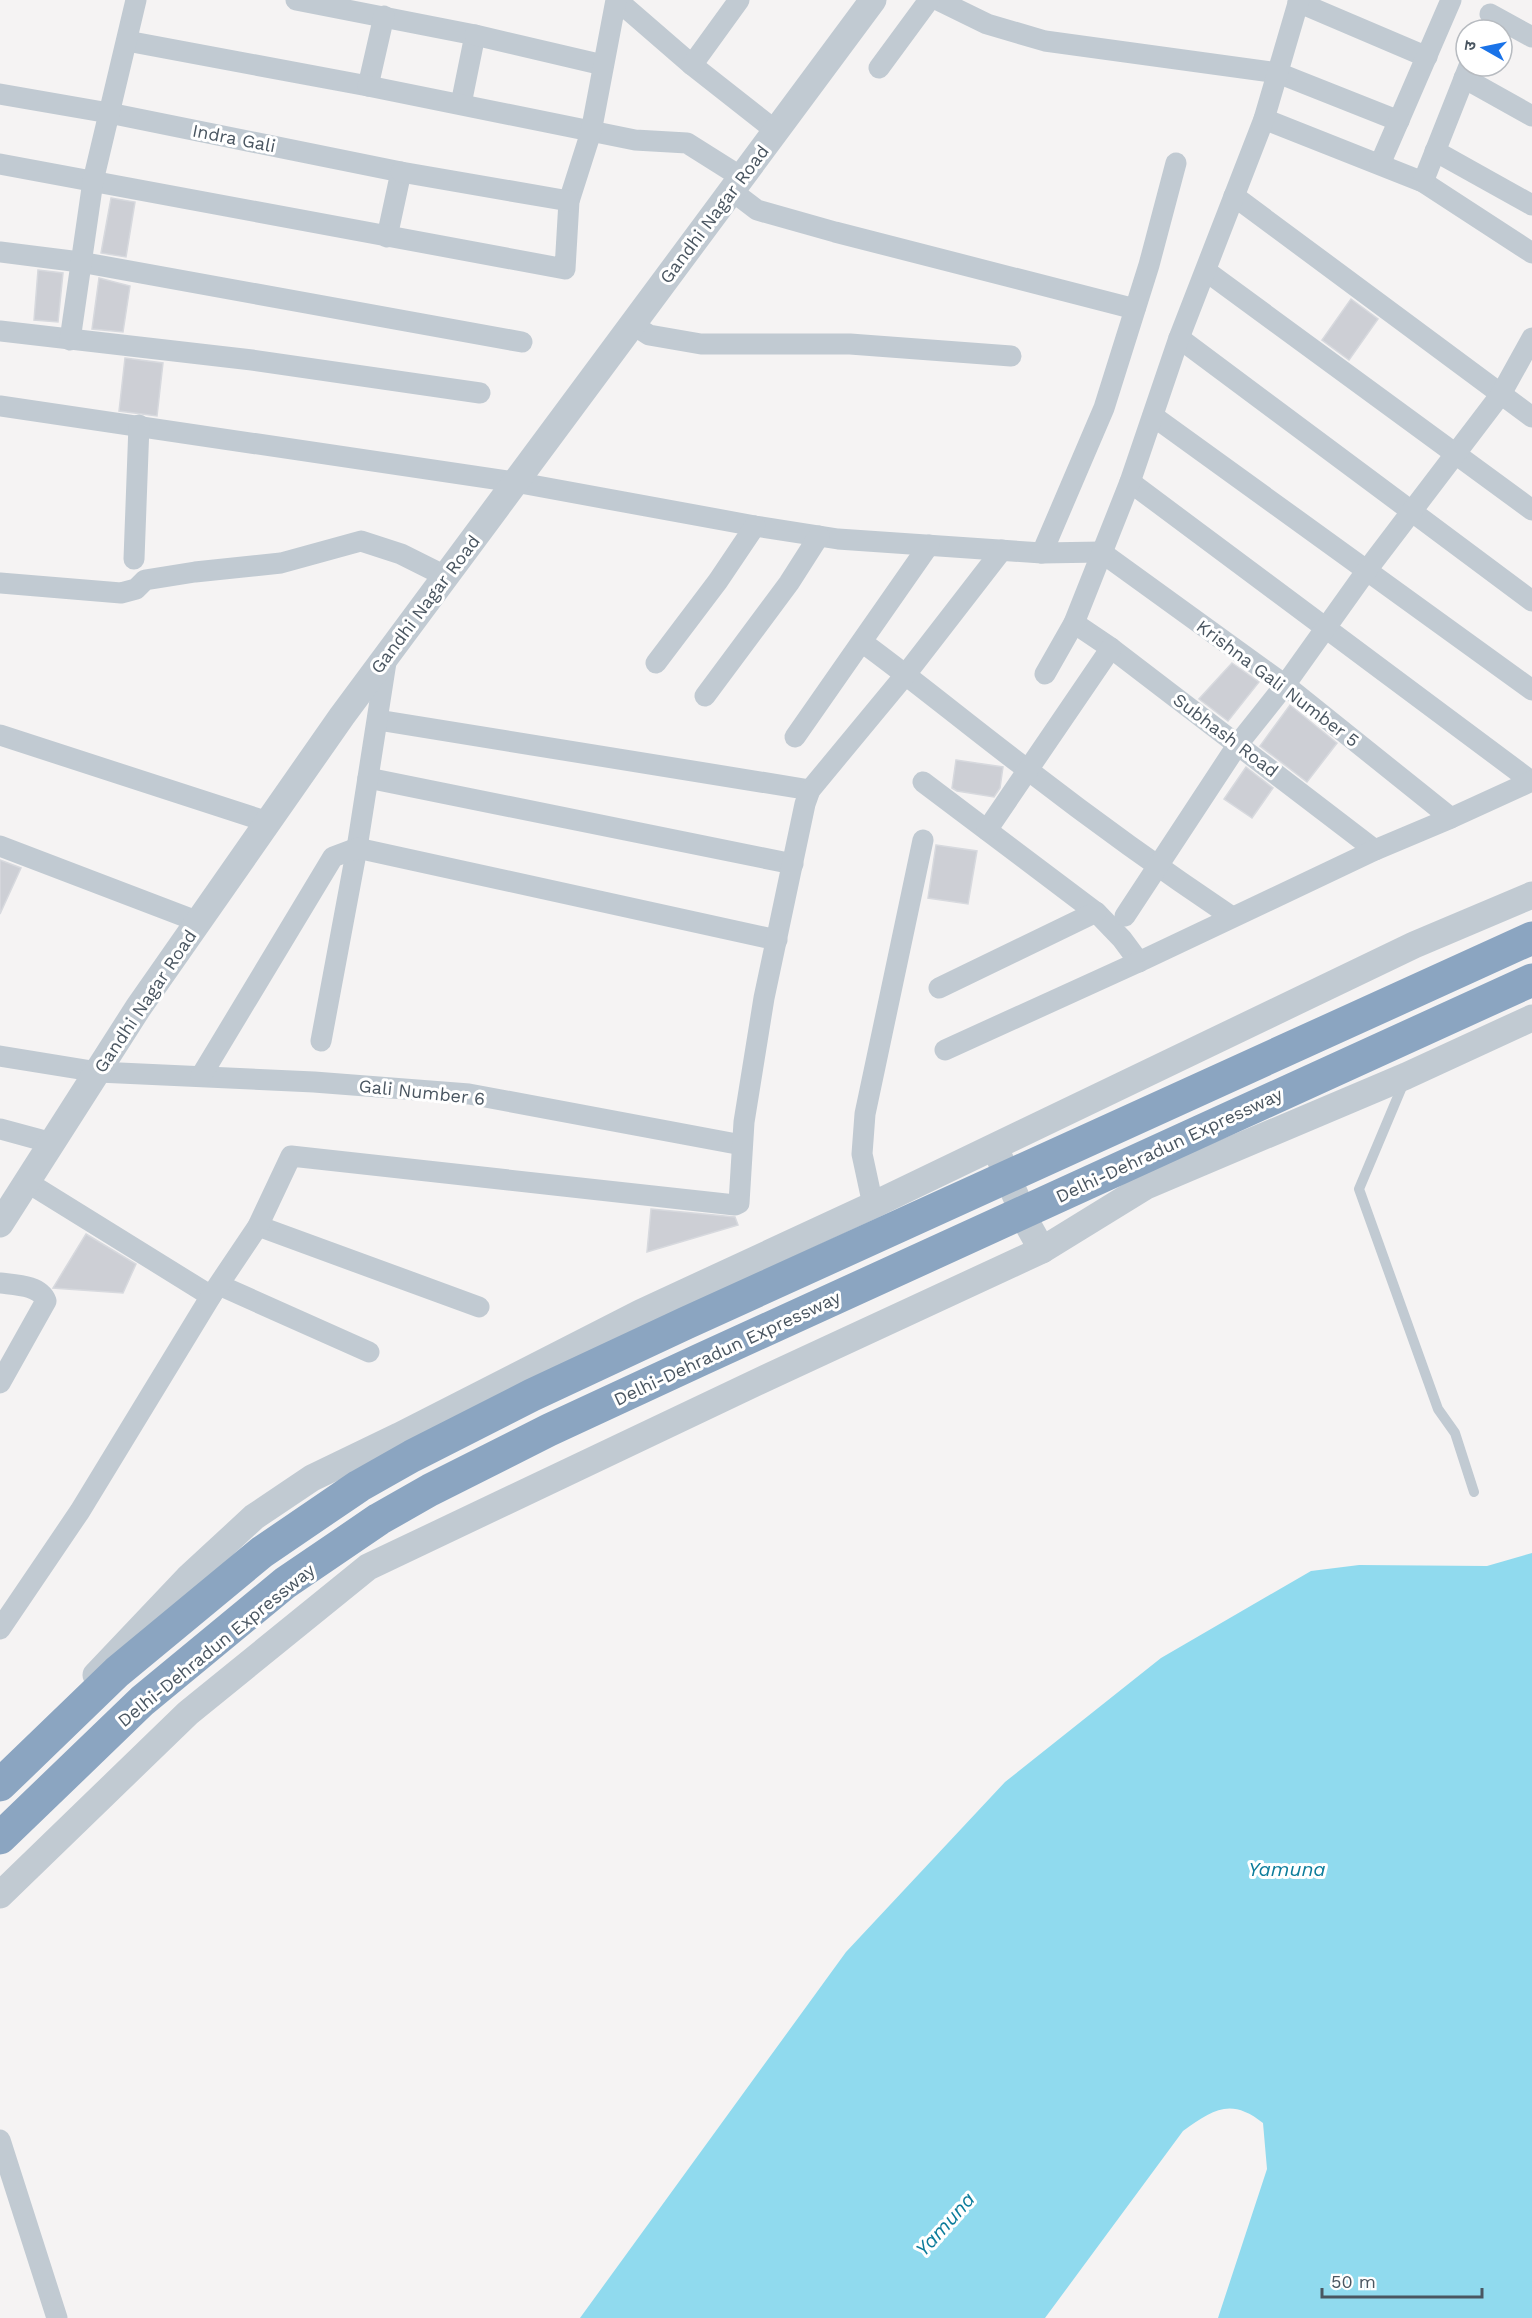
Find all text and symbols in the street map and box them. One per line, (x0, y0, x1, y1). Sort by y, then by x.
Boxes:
north arrow (1454, 18, 1514, 78)
text: उ (1460, 39, 1480, 52)
street label: Indra Gali (191, 120, 277, 156)
street label: Gandhi Nagar Road (655, 141, 773, 287)
street label: Gandhi Nagar Road (366, 531, 484, 677)
street label: Krishna Gali Number 5 (1193, 615, 1363, 751)
street label: Subhash Road (1169, 689, 1283, 781)
street label: Gandhi Nagar Road (89, 926, 201, 1076)
street label: Gali Number 6 (358, 1075, 486, 1109)
street label: Delhi-Dehradun Expressway (1052, 1083, 1286, 1207)
street label: Delhi-Dehradun Expressway (610, 1286, 844, 1410)
street label: Delhi-Dehradun Expressway (113, 1559, 319, 1731)
water label: Yamuna (1248, 1857, 1326, 1881)
water label: Yamuna (910, 2187, 980, 2261)
scale bar (1322, 2261, 1482, 2299)
text: 50 m (1331, 2271, 1376, 2292)

